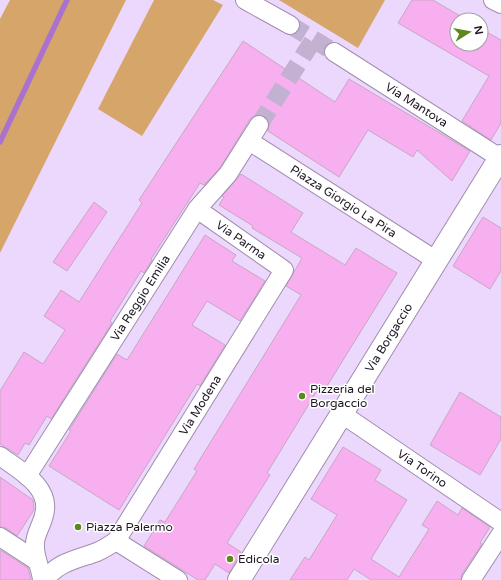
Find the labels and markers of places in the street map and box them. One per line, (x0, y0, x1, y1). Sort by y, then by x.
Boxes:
place label: Pizzeria del Borgaccio (310, 382, 375, 410)
marker: Pizzeria del Borgaccio (297, 391, 307, 401)
place label: Piazza Palermo (86, 520, 173, 534)
marker: Piazza Palermo (73, 522, 83, 532)
place label: Edicola (238, 552, 279, 566)
marker: Edicola (225, 554, 235, 564)

